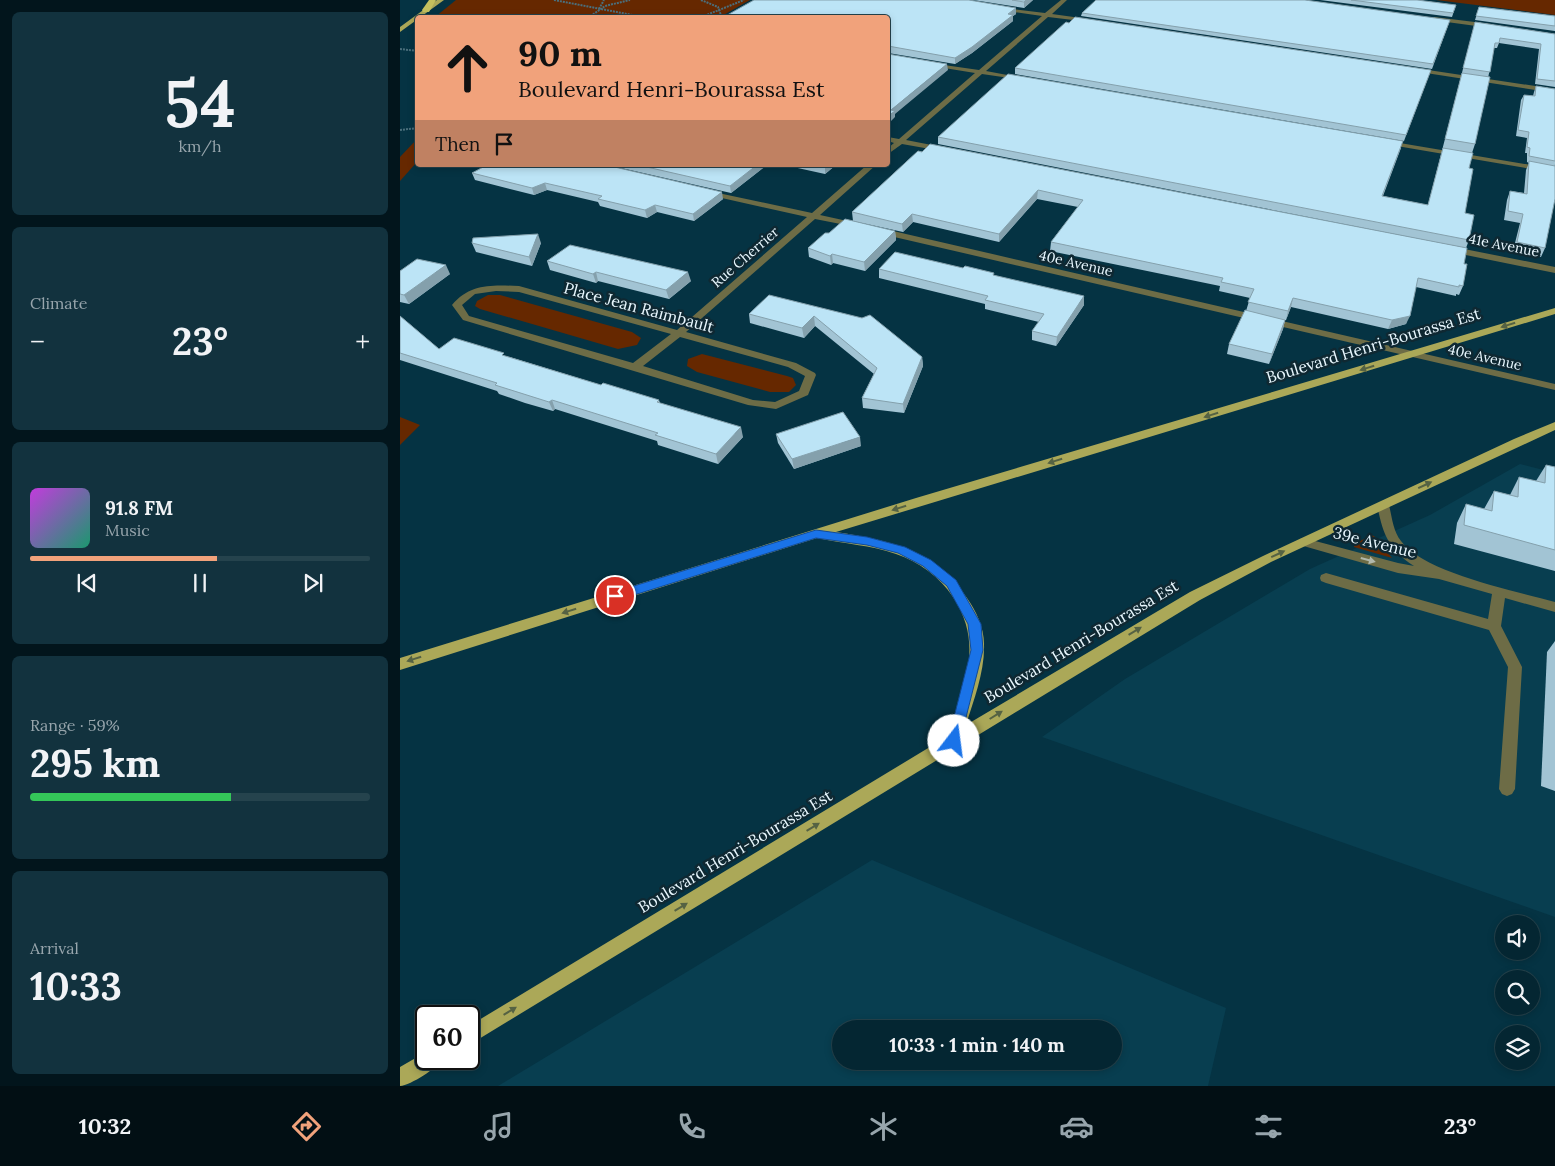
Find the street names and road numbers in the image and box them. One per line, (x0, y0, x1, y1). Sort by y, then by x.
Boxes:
street label: Rue Cherrier (707, 223, 783, 291)
street label: 41e Avenue (1467, 229, 1541, 261)
street label: 40e Avenue (1037, 246, 1115, 280)
street label: Place Jean Raimbault (562, 277, 717, 337)
street label: Boulevard Henri-Bourassa Est (1264, 303, 1483, 387)
street label: 40e Avenue (1446, 340, 1524, 374)
street label: 39e Avenue (1331, 522, 1419, 562)
street label: Boulevard Henri-Bourassa Est (980, 575, 1182, 707)
street label: Boulevard Henri-Bourassa Est (634, 785, 836, 917)

